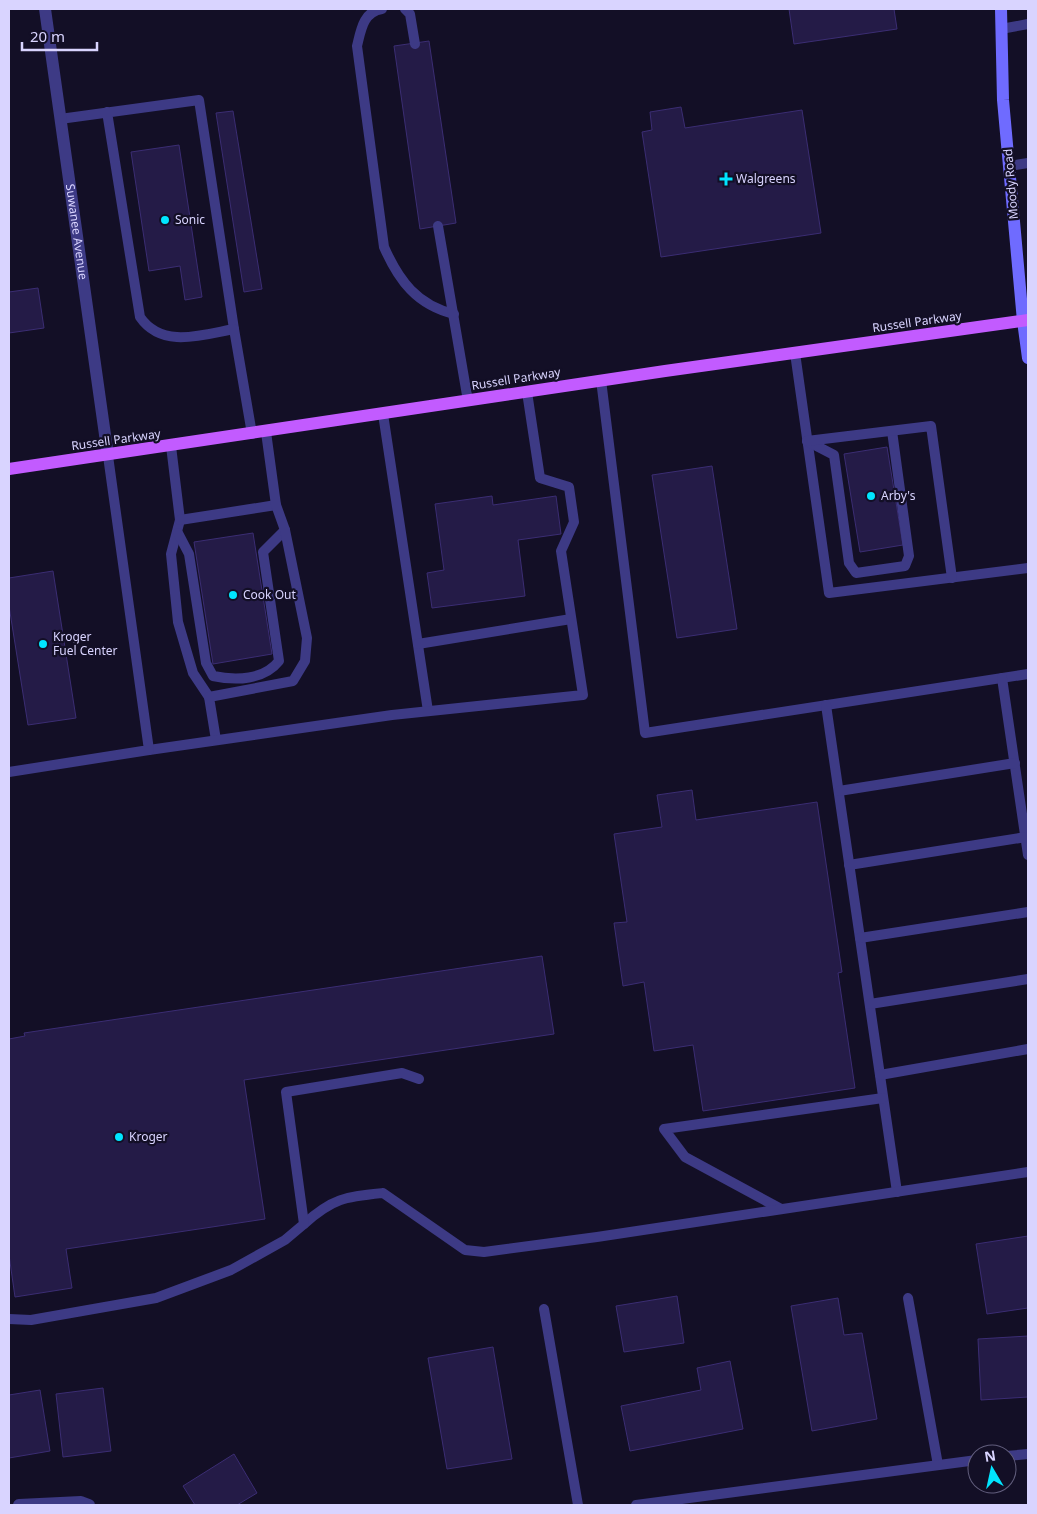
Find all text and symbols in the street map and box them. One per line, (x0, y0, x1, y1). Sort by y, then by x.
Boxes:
scale bar (22, 20, 98, 52)
text: 20 m (30, 26, 65, 46)
street label: Moody Road (999, 148, 1022, 220)
place label: Walgreens (736, 170, 796, 187)
marker: Walgreens (720, 173, 732, 185)
street label: Suwanee Avenue (62, 183, 92, 281)
place label: Sonic (175, 211, 205, 228)
marker: Sonic (159, 214, 171, 226)
street label: Russell Parkway (871, 307, 964, 336)
street label: Russell Parkway (470, 363, 563, 394)
street label: Russell Parkway (70, 425, 163, 454)
place label: Arby's (881, 487, 916, 504)
marker: Arby's (865, 490, 877, 502)
place label: Cook Out (243, 586, 296, 603)
marker: Cook Out (227, 589, 239, 601)
place label: Kroger Fuel Center (53, 628, 117, 659)
marker: Kroger Fuel Center (37, 638, 49, 650)
place label: Kroger (129, 1128, 168, 1145)
marker: Kroger (113, 1131, 125, 1143)
north arrow (967, 1444, 1017, 1494)
text: N (983, 1445, 997, 1466)

